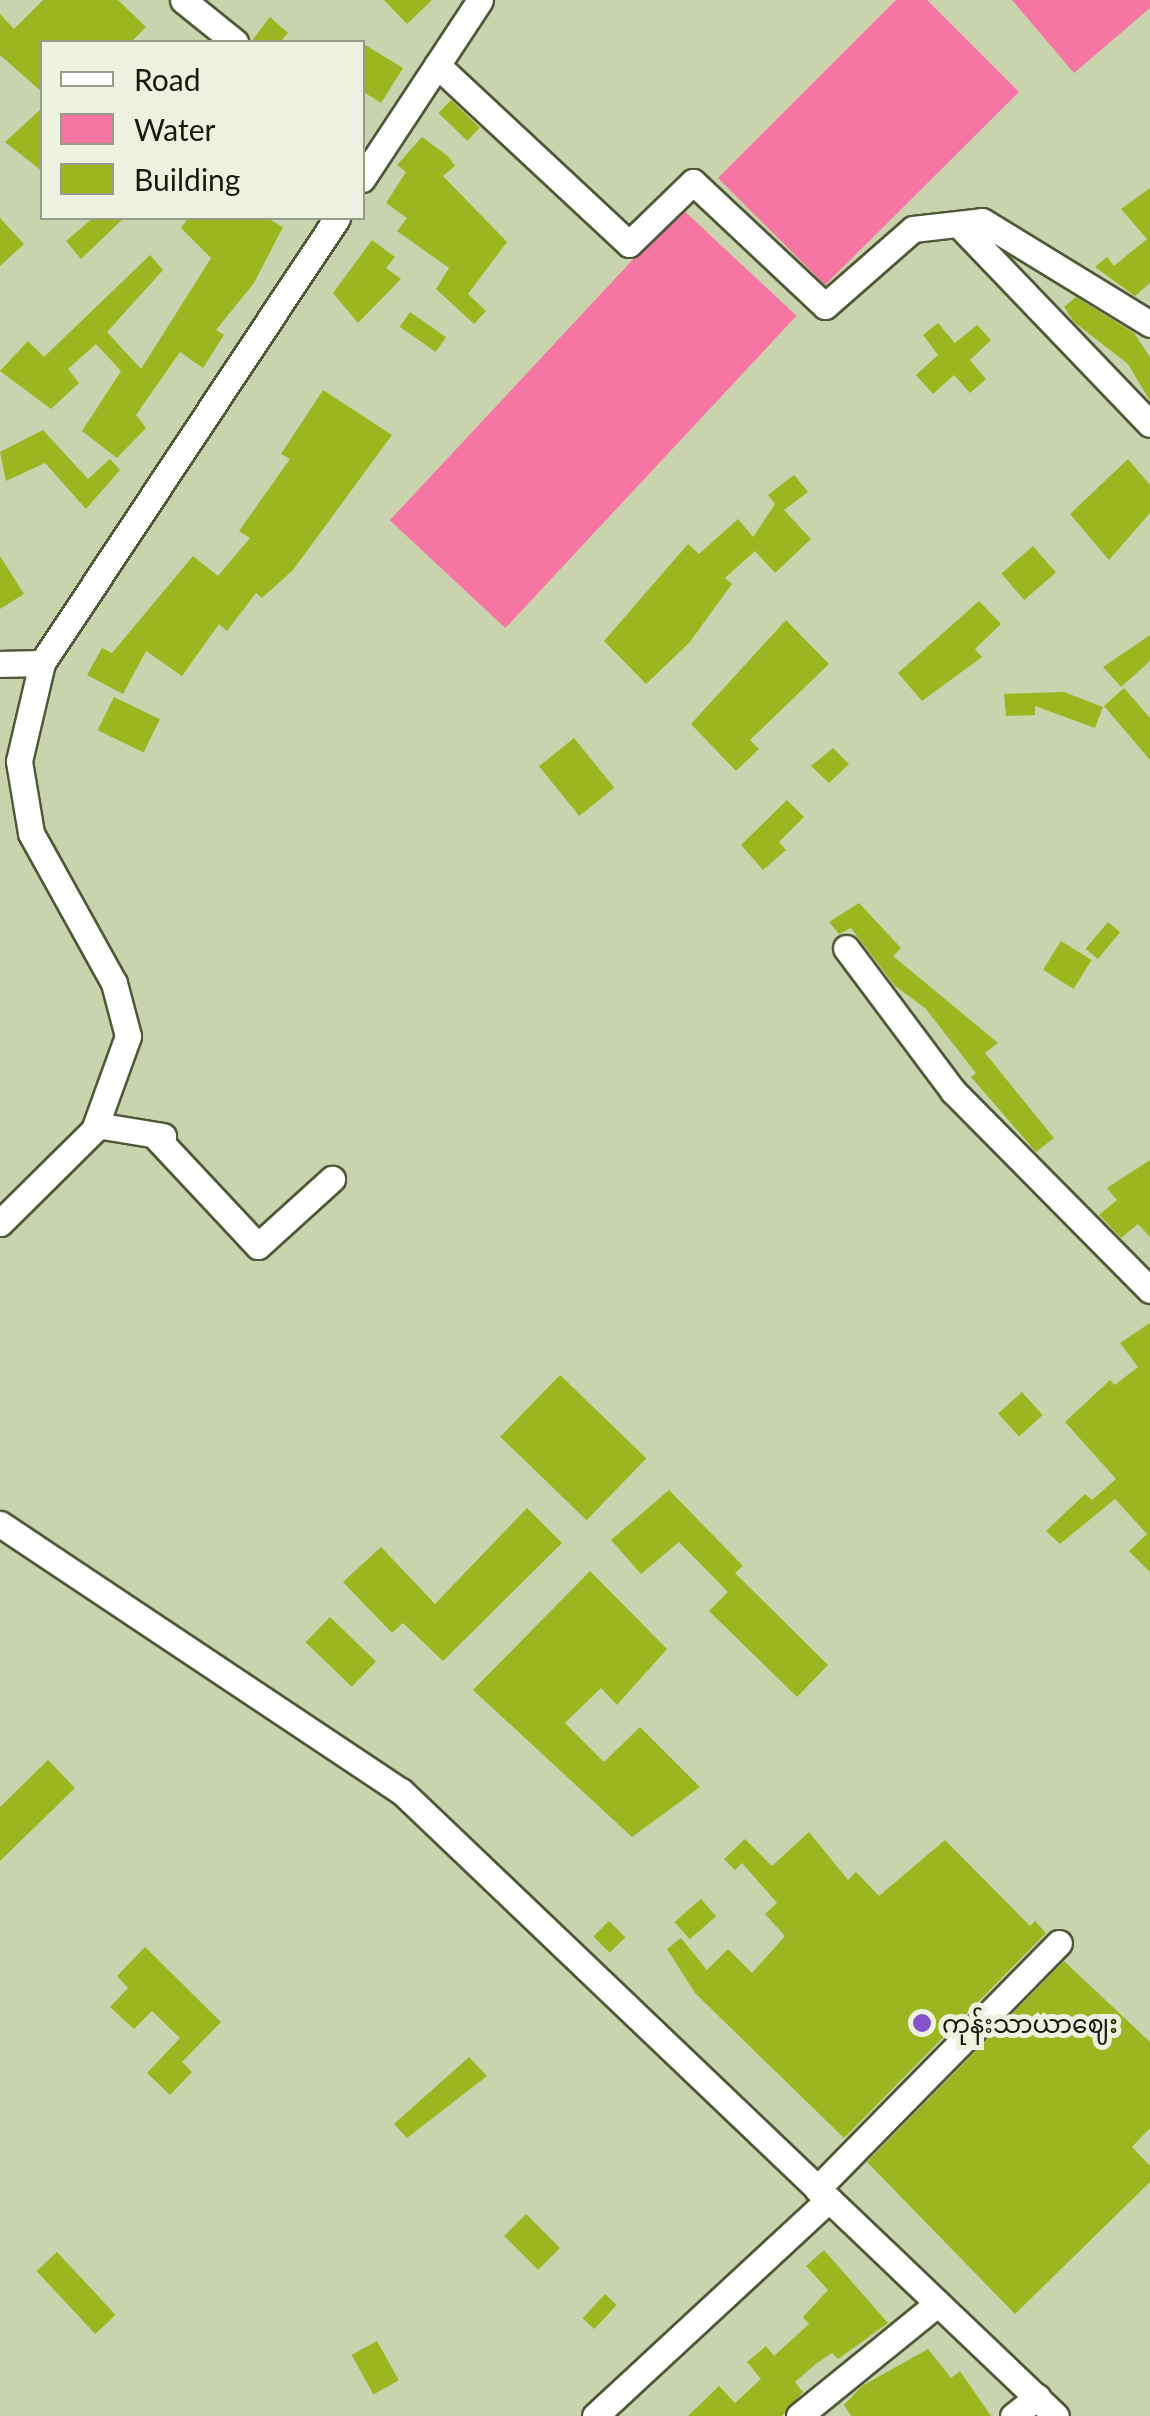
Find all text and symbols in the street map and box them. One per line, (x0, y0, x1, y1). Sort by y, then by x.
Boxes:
legend (40, 40, 365, 220)
text: Road (134, 61, 201, 97)
text: Water (134, 111, 216, 147)
text: Building (134, 161, 240, 197)
place label: ကုန်းသာယာဈေး (942, 2008, 1118, 2038)
marker: ကုန်းသာယာဈေး (911, 2012, 933, 2034)

